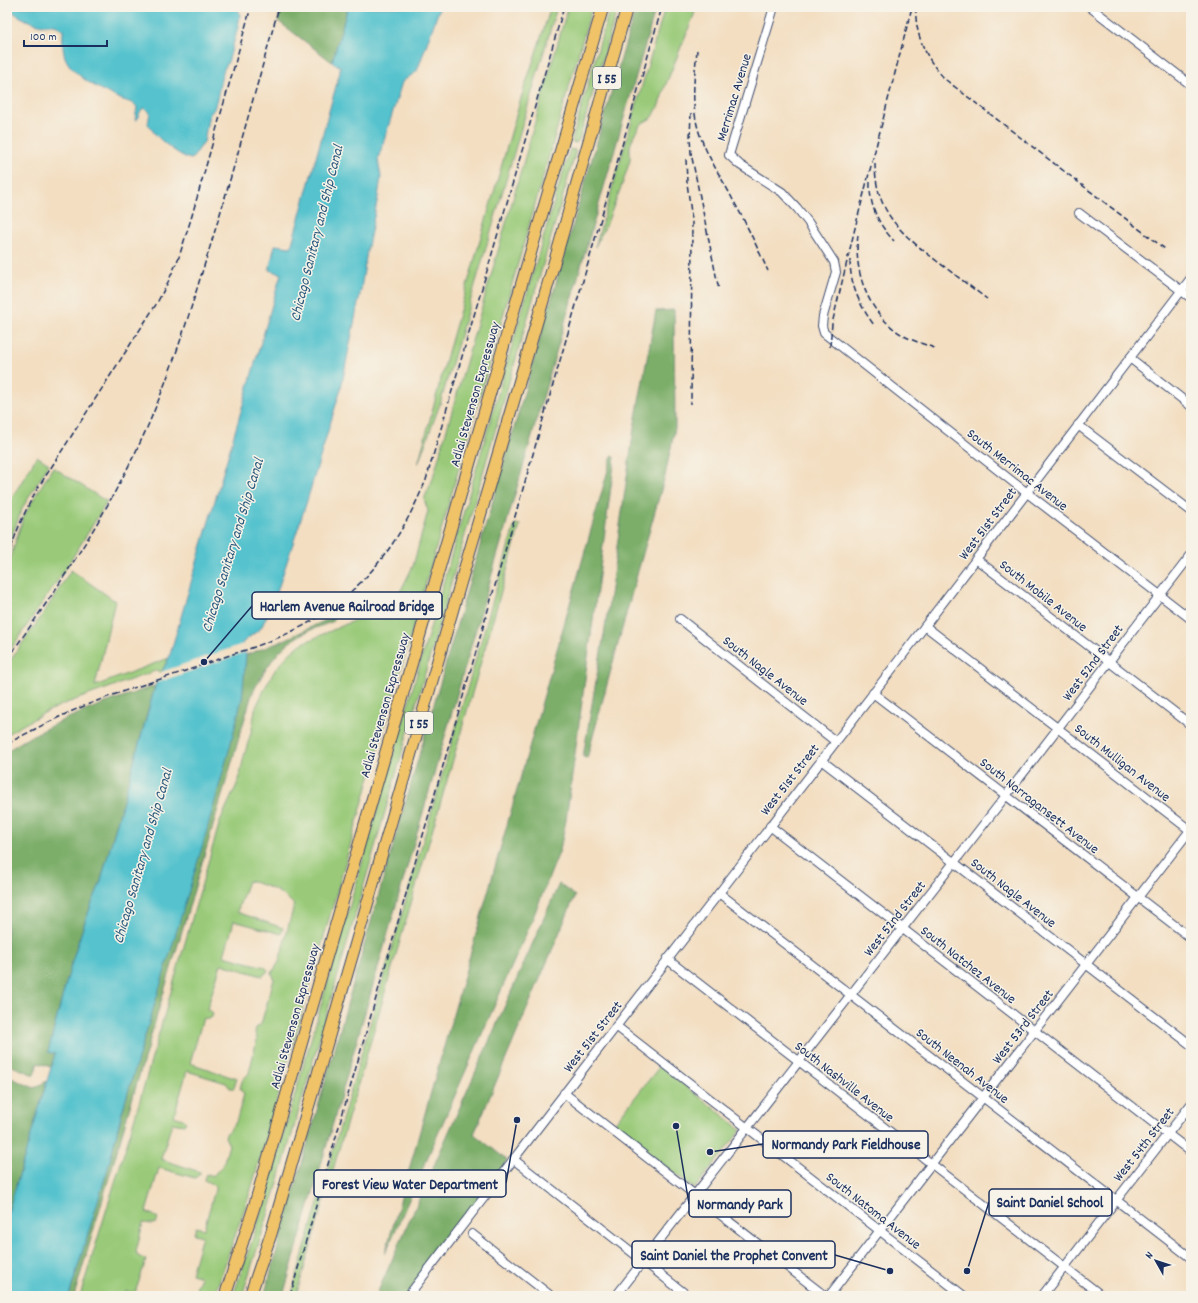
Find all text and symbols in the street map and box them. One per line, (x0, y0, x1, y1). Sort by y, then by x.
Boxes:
scale bar (24, 22, 107, 48)
text: 100 m (30, 29, 57, 46)
street label: Merrimac Avenue (712, 51, 758, 144)
road number: I 55 (593, 67, 621, 89)
water label: Chicago Sanitary and Ship Canal (285, 142, 351, 324)
street label: Adlai Stevenson Expressway (446, 319, 506, 469)
street label: South Merrimac Avenue (962, 425, 1072, 517)
water label: Chicago Sanitary and Ship Canal (197, 455, 271, 635)
street label: West 51st Street (955, 484, 1023, 565)
street label: South Mobile Avenue (994, 556, 1091, 637)
callout: Harlem Avenue Railroad Bridge (252, 592, 442, 619)
text: Harlem Avenue Railroad Bridge (260, 597, 435, 619)
street label: West 52nd Street (1058, 621, 1129, 706)
street label: Adlai Stevenson Expressway (356, 630, 416, 780)
street label: South Nagle Avenue (718, 632, 812, 711)
road number: I 55 (405, 712, 433, 734)
street label: South Mulligan Avenue (1069, 720, 1174, 808)
street label: West 51st Street (756, 740, 825, 820)
street label: South Narragansett Avenue (975, 754, 1103, 860)
water label: Chicago Sanitary and Ship Canal (108, 765, 180, 946)
street label: South Nagle Avenue (966, 854, 1060, 933)
street label: West 52nd Street (860, 877, 932, 961)
street label: South Natchez Avenue (916, 922, 1020, 1009)
street label: Adlai Stevenson Expressway (266, 941, 326, 1091)
street label: West 53rd Street (988, 986, 1059, 1069)
street label: West 51st Street (559, 997, 628, 1077)
street label: South Neenah Avenue (911, 1024, 1013, 1109)
street label: South Nashville Avenue (790, 1037, 898, 1128)
street label: West 54th Street (1109, 1104, 1180, 1187)
callout: Normandy Park Fieldhouse (763, 1131, 928, 1158)
text: Normandy Park Fieldhouse (771, 1135, 921, 1157)
street label: South Natoma Avenue (821, 1168, 925, 1255)
callout: Forest View Water Department (314, 1170, 506, 1197)
text: Forest View Water Department (322, 1175, 498, 1197)
callout: Saint Daniel School (989, 1189, 1112, 1216)
callout: Normandy Park (689, 1190, 791, 1217)
text: Saint Daniel School (997, 1193, 1104, 1215)
text: Normandy Park (697, 1195, 783, 1217)
callout: Saint Daniel the Prophet Convent (632, 1241, 835, 1268)
north arrow (1136, 1241, 1176, 1281)
text: Saint Daniel the Prophet Convent (640, 1246, 828, 1268)
text: N (1142, 1248, 1158, 1263)

